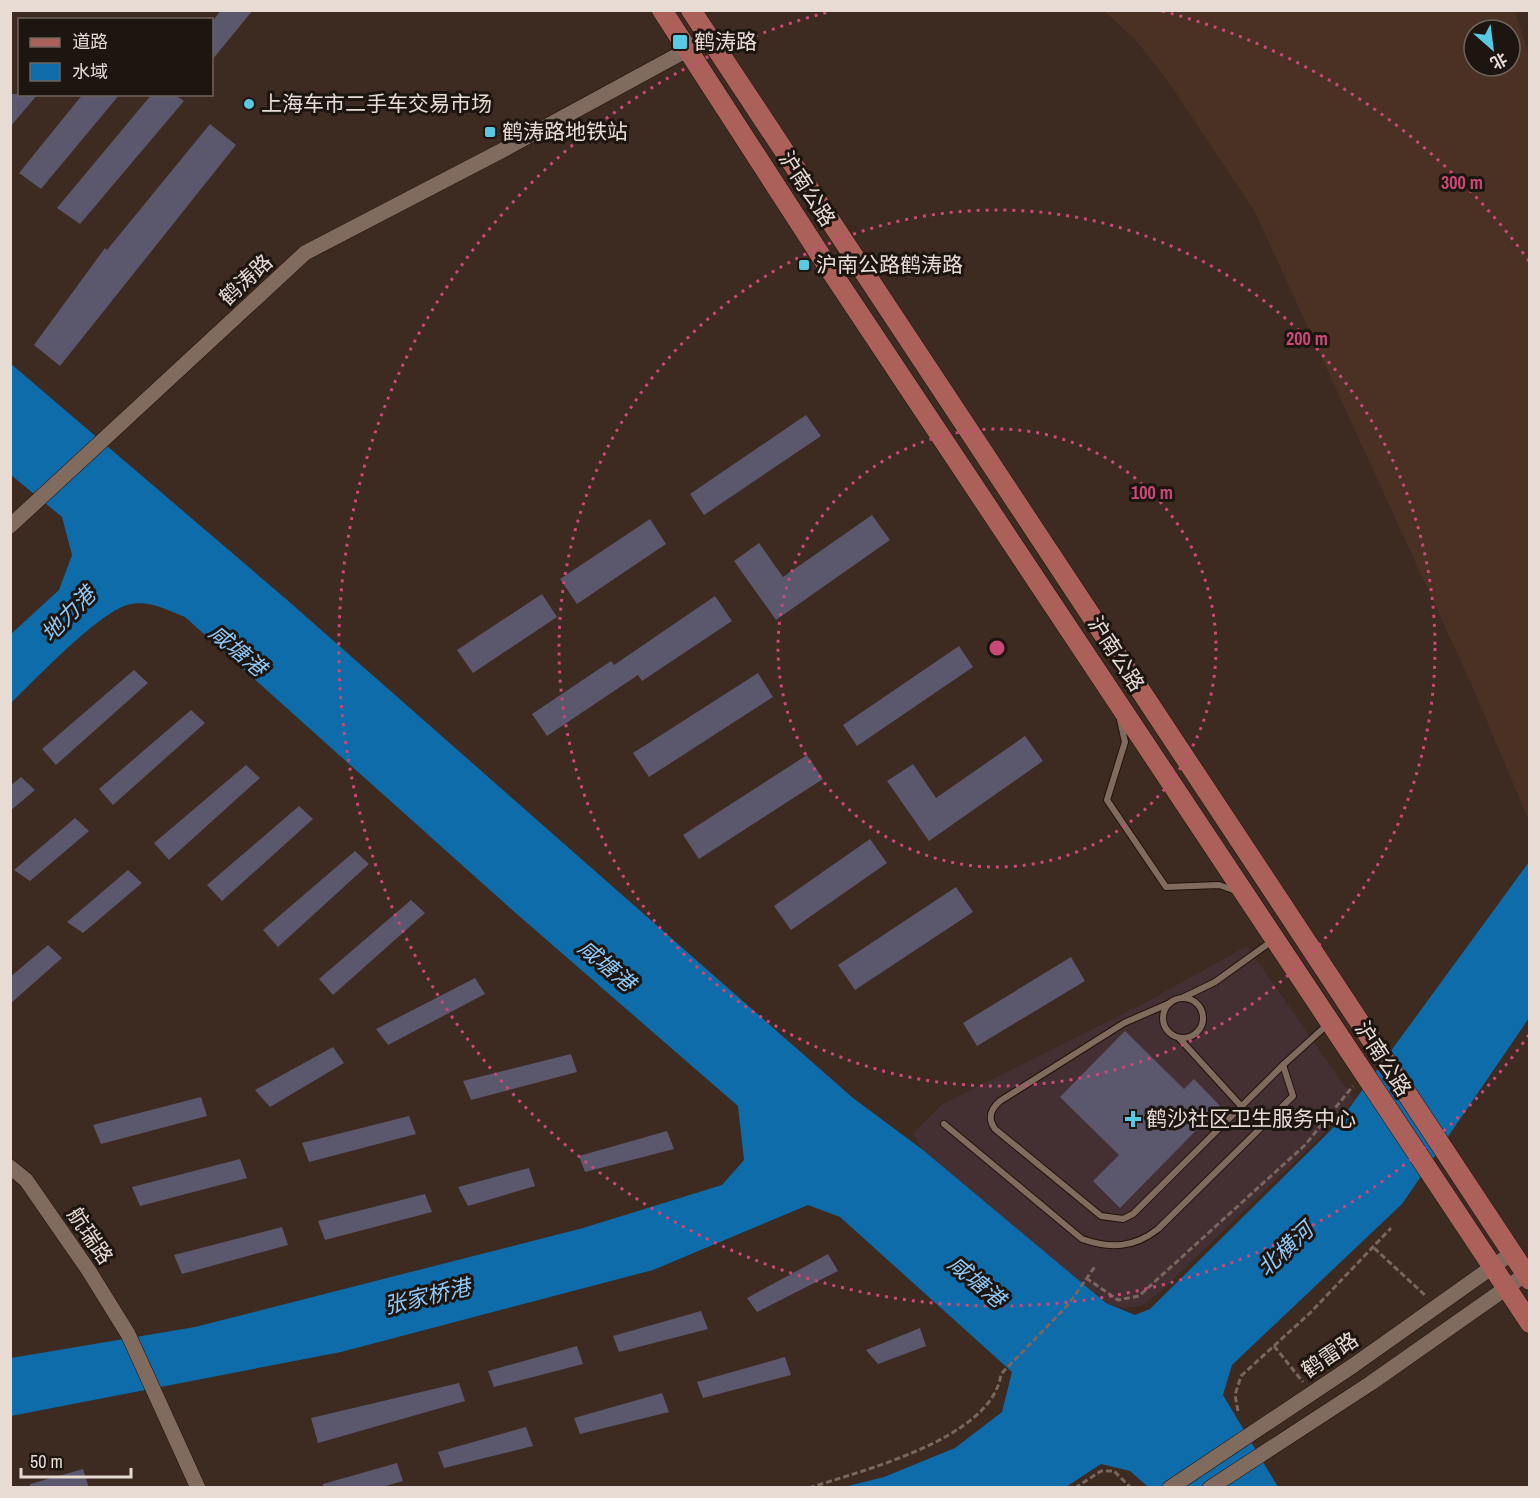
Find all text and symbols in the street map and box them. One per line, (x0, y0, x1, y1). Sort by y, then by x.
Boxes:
legend (18, 18, 213, 96)
north arrow (1462, 18, 1522, 78)
place label: 鹤涛路 (694, 27, 757, 56)
text: 道路 (72, 29, 108, 54)
marker: 鹤涛路 (671, 33, 689, 51)
text: 北 (1487, 48, 1511, 75)
text: 水域 (72, 59, 108, 84)
place label: 上海车市二手车交易市场 (261, 89, 492, 118)
marker: 上海车市二手车交易市场 (242, 97, 256, 111)
place label: 鹤涛路地铁站 (502, 117, 628, 146)
marker: 鹤涛路地铁站 (483, 125, 497, 139)
street label: 沪南公路 (772, 146, 842, 232)
text: 300 m (1441, 170, 1483, 195)
street label: 鹤涛路 (213, 248, 279, 312)
place label: 沪南公路鹤涛路 (816, 250, 963, 279)
marker: 沪南公路鹤涛路 (797, 258, 811, 272)
text: 200 m (1286, 326, 1328, 351)
text: 100 m (1131, 480, 1173, 505)
water label: 地力港 (34, 578, 104, 648)
street label: 沪南公路 (1081, 611, 1151, 697)
water label: 咸塘港 (203, 617, 275, 685)
centre of rings (987, 638, 1007, 658)
water label: 咸塘港 (572, 932, 644, 1000)
street label: 沪南公路 (1348, 1016, 1418, 1102)
place label: 鹤沙社区卫生服务中心 (1146, 1104, 1356, 1133)
marker: 鹤沙社区卫生服务中心 (1124, 1110, 1142, 1128)
street label: 航瑞路 (61, 1201, 120, 1270)
water label: 北横河 (1251, 1213, 1322, 1282)
water label: 咸塘港 (942, 1248, 1014, 1316)
water label: 张家桥港 (381, 1271, 476, 1321)
street label: 鹤雷路 (1295, 1325, 1364, 1384)
scale bar (21, 1441, 130, 1479)
text: 50 m (30, 1449, 63, 1474)

